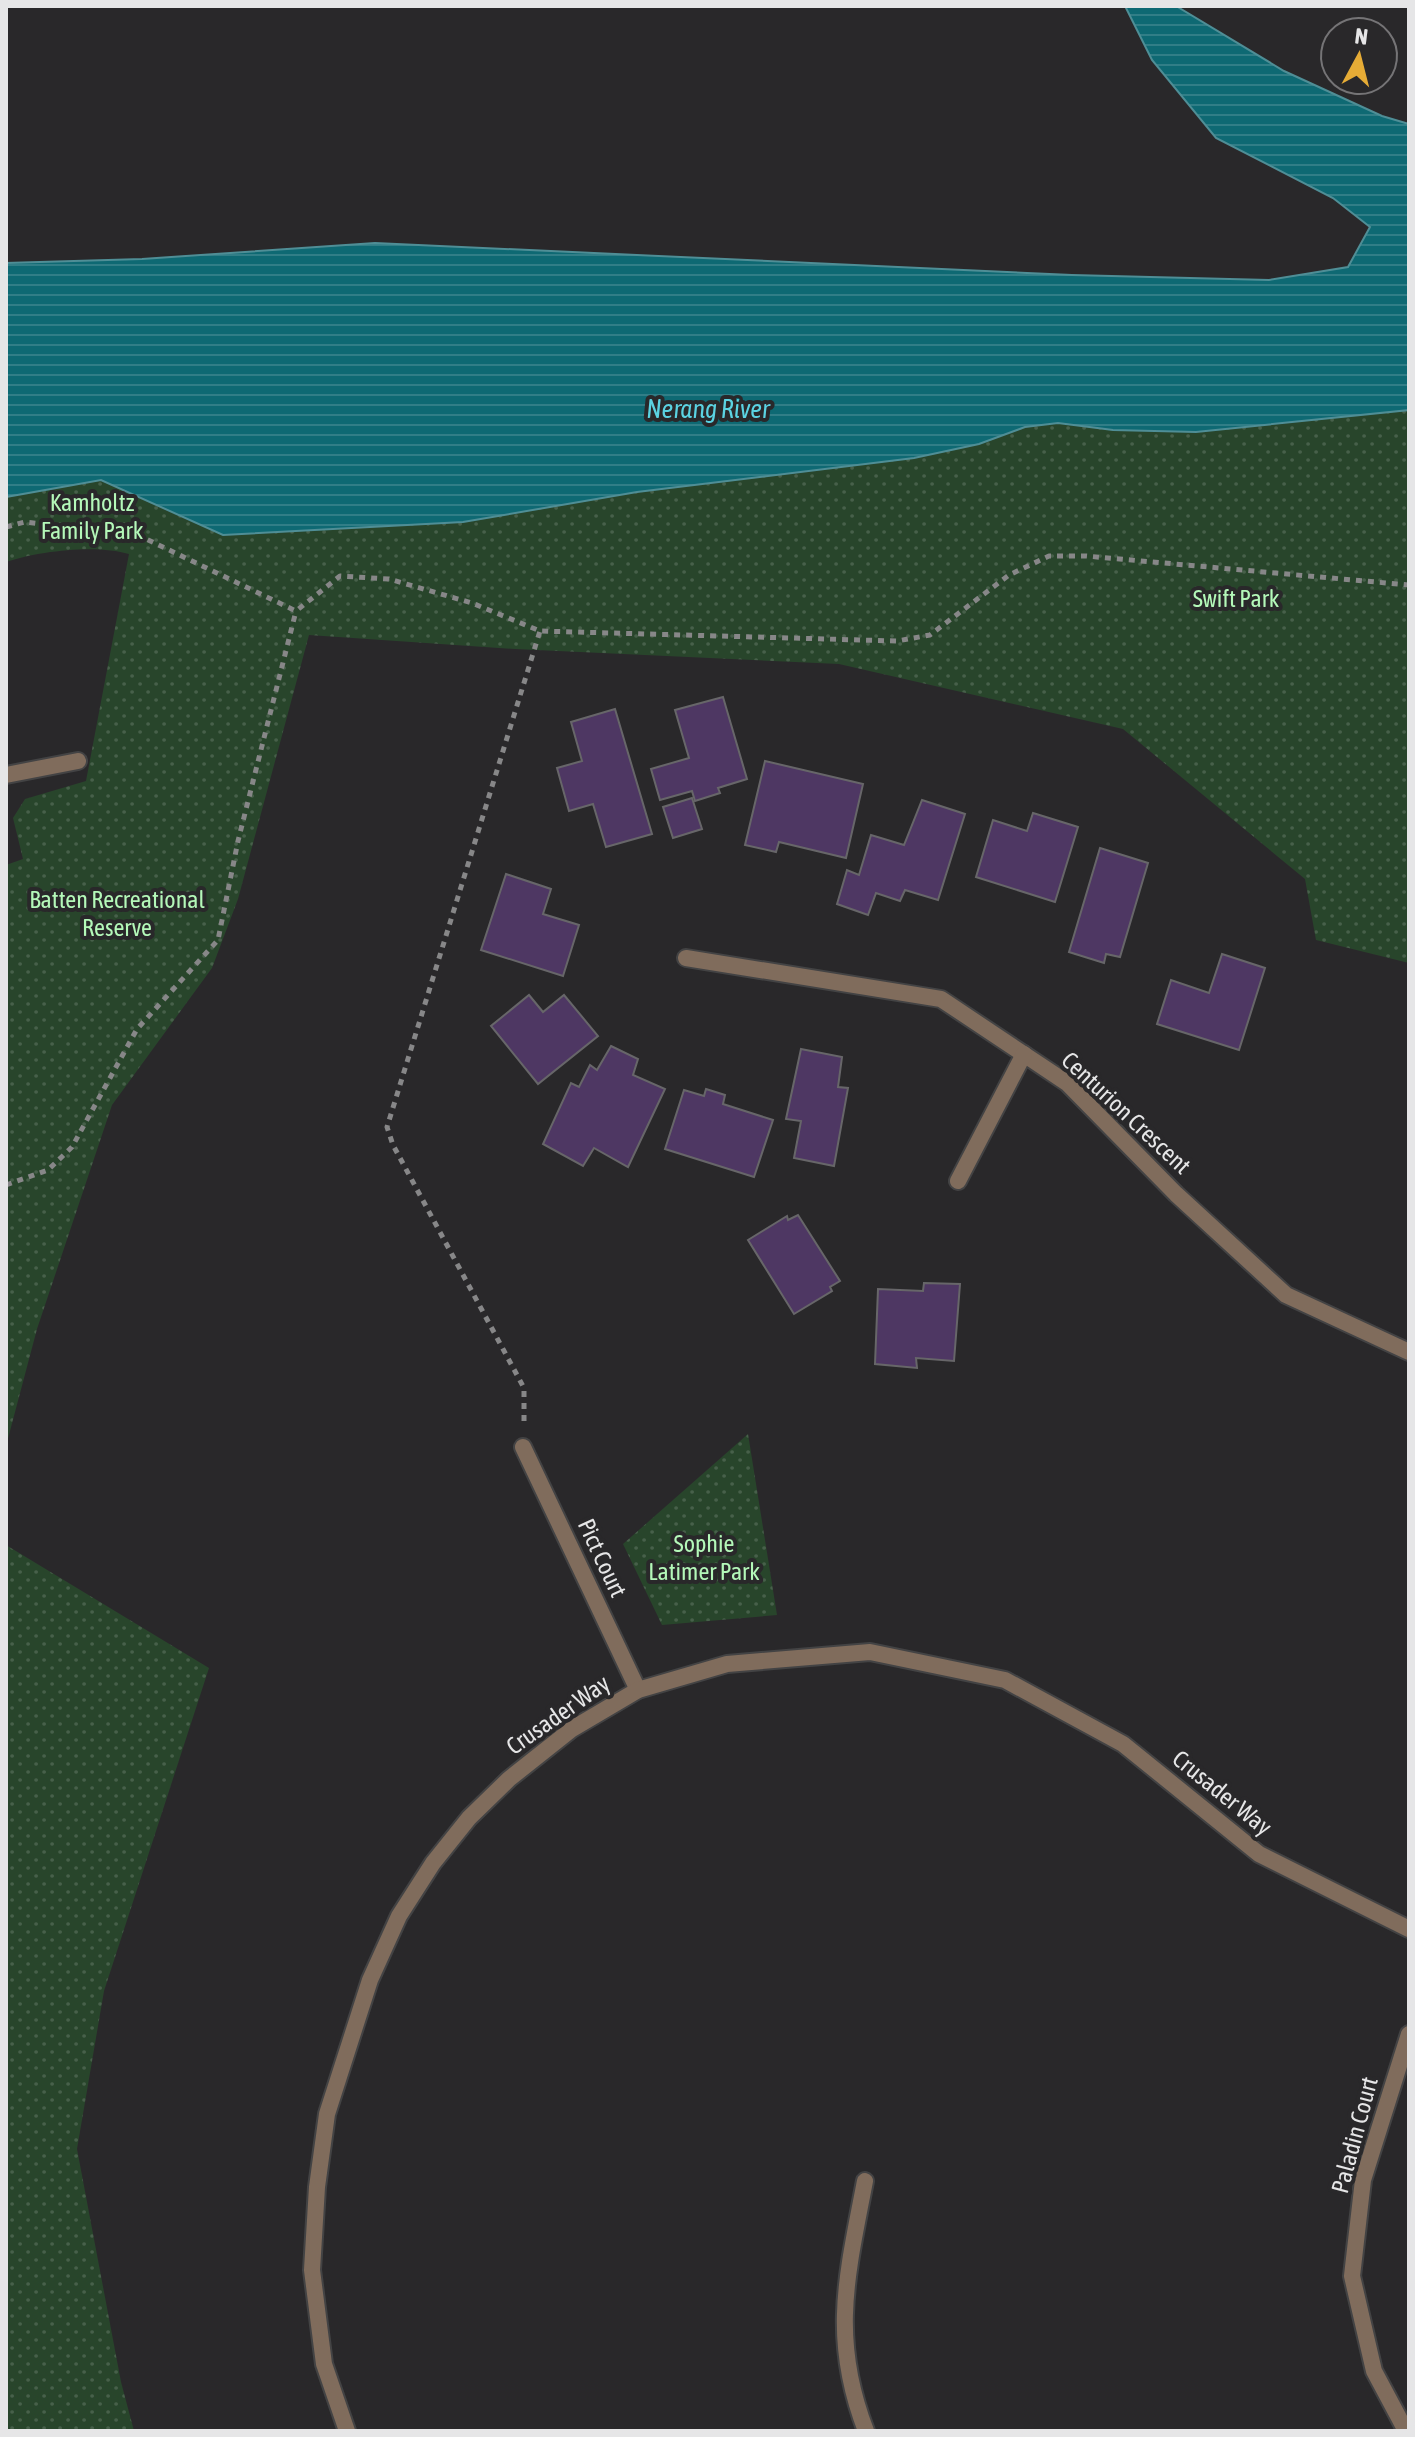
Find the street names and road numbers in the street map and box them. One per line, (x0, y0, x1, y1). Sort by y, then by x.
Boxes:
street label: Centurion Crescent (1056, 1046, 1196, 1179)
street label: Pict Court (573, 1514, 632, 1601)
street label: Crusader Way (501, 1669, 614, 1760)
street label: Crusader Way (1167, 1745, 1277, 1841)
street label: Paladin Court (1326, 2074, 1383, 2196)

